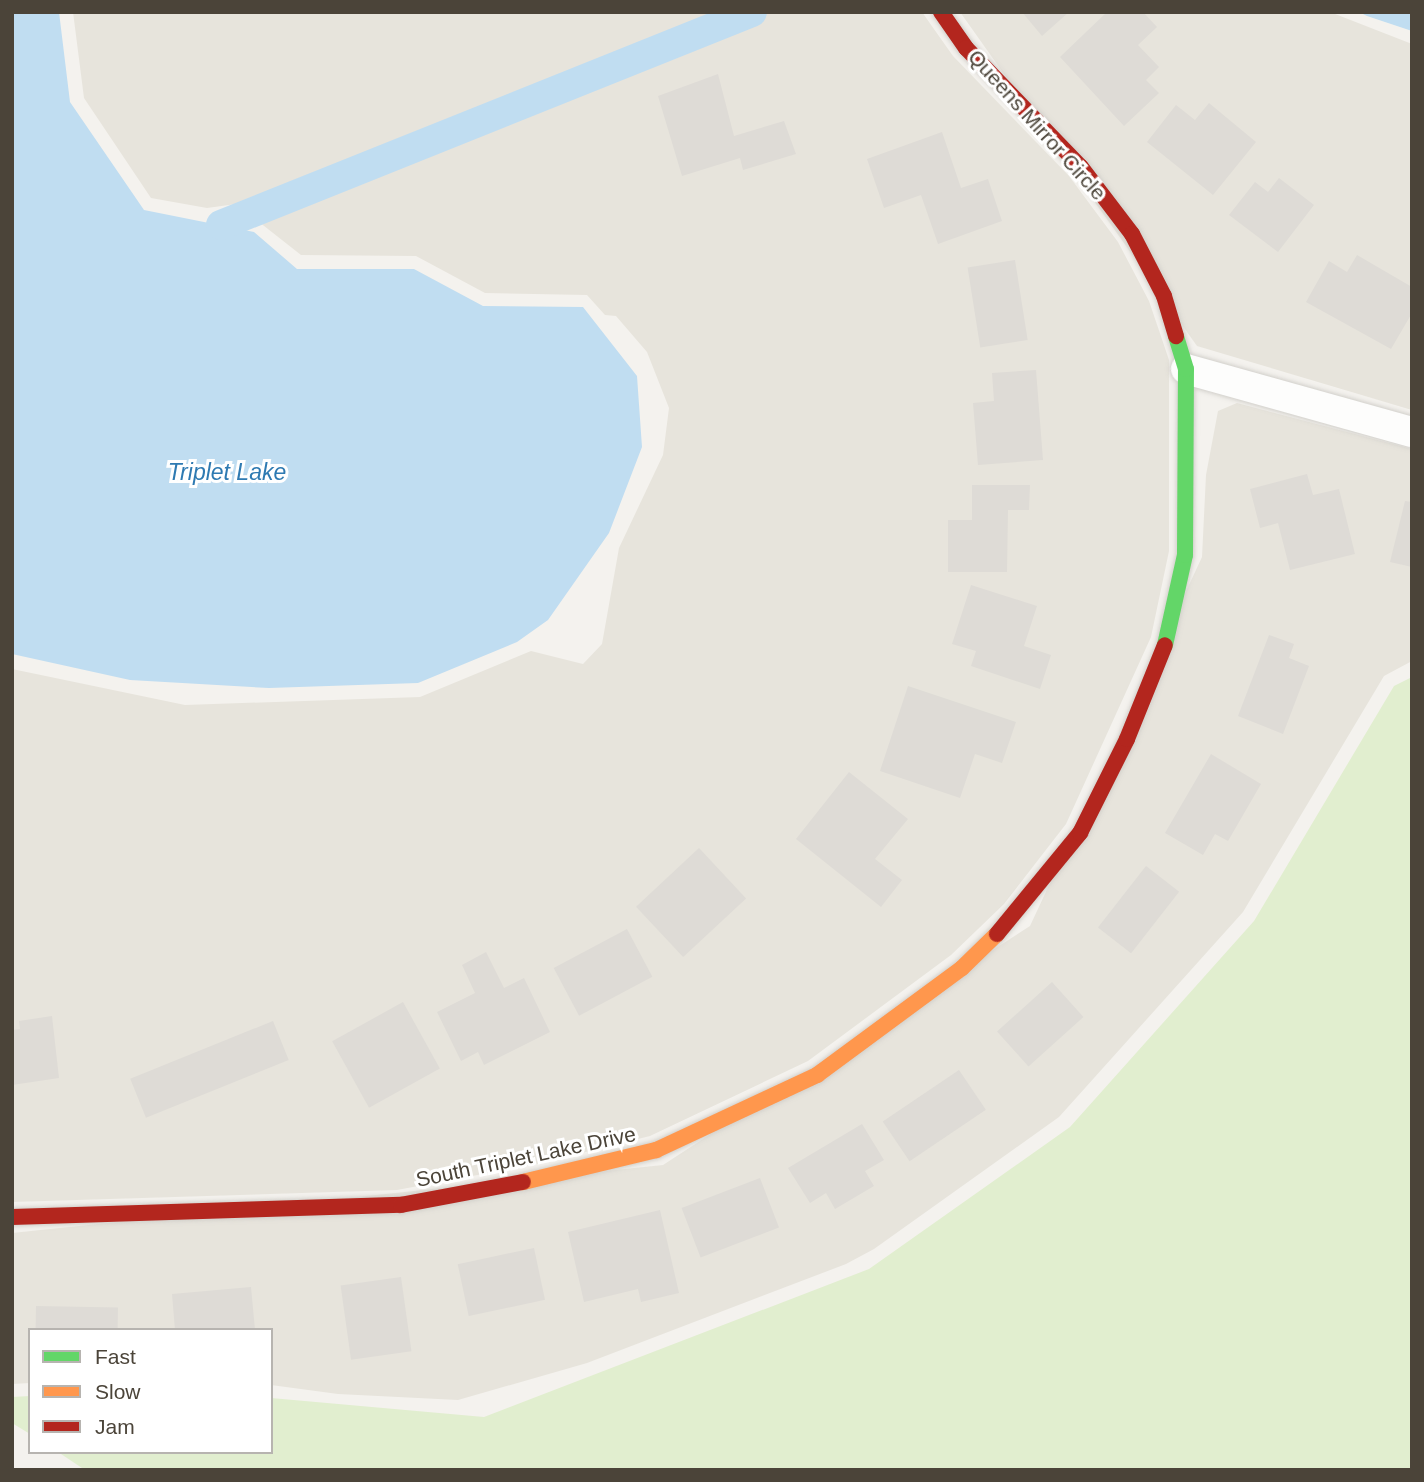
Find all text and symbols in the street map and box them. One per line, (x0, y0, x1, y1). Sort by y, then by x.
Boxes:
street label: Queens Mirror Circle (963, 45, 1111, 205)
water label: Triplet Lake (168, 458, 286, 486)
street label: South Triplet Lake Drive (414, 1121, 638, 1193)
legend (28, 1328, 273, 1454)
text: Fast (95, 1345, 136, 1368)
text: Slow (95, 1380, 141, 1403)
text: Jam (95, 1415, 135, 1438)

